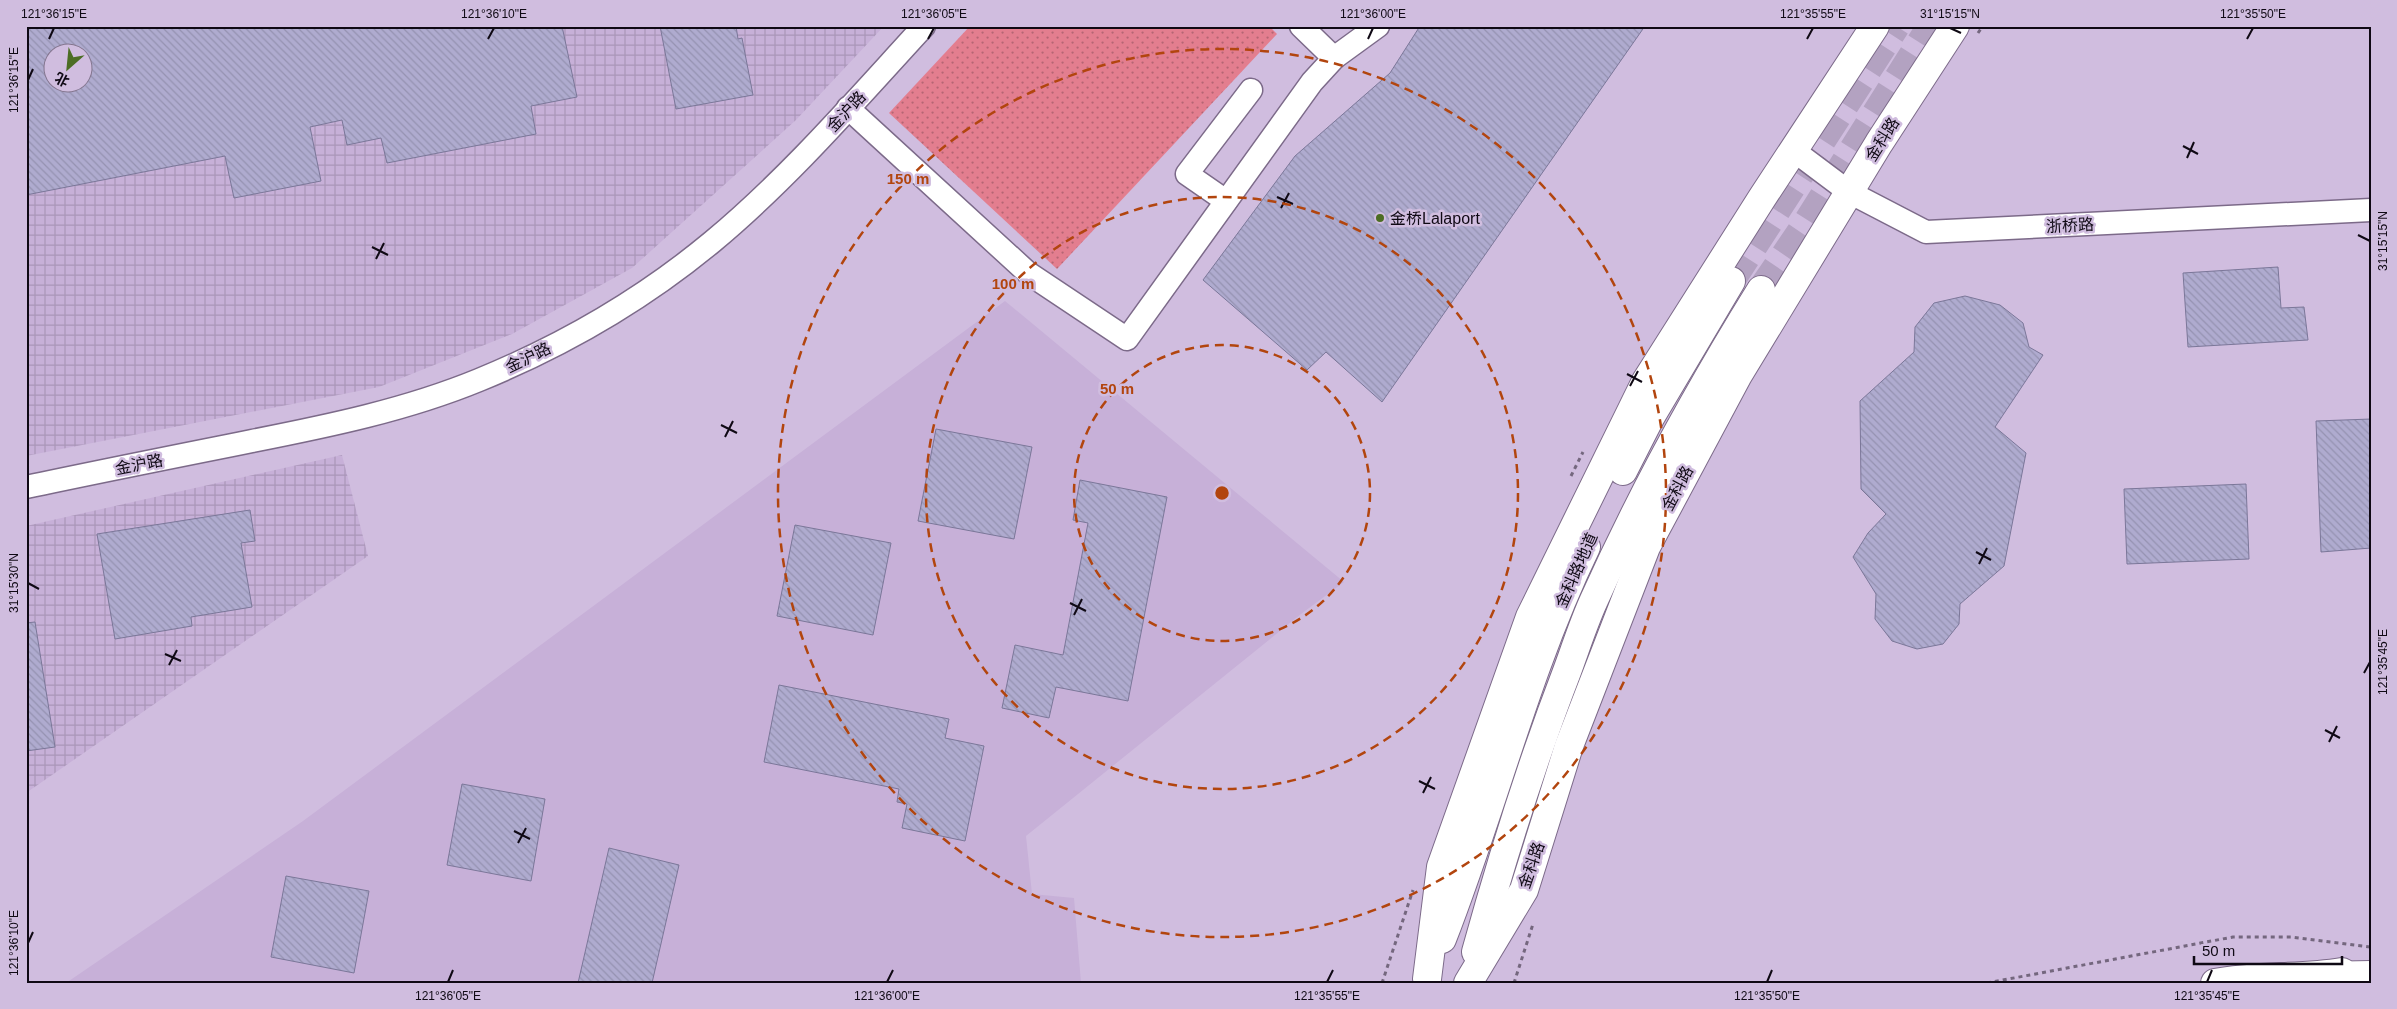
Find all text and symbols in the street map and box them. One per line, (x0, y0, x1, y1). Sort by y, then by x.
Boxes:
text: 121°36'15"E (21, 7, 87, 21)
text: 121°36'10"E (461, 7, 527, 21)
text: 121°36'05"E (901, 7, 967, 21)
text: 121°36'00"E (1340, 7, 1406, 21)
text: 121°35'55"E (1780, 7, 1846, 21)
text: 31°15'15"N (1920, 7, 1980, 21)
text: 121°35'50"E (2220, 7, 2286, 21)
north arrow (42, 42, 92, 92)
text: 121°36'15"E (7, 47, 21, 113)
text: 北 (52, 69, 72, 90)
street label: 金沪路 (824, 88, 869, 135)
street label: 金科路 (1862, 114, 1902, 164)
text: 150 m (887, 170, 929, 187)
place label: 金桥Lalaport (1390, 210, 1480, 227)
text: 31°15'15"N (2376, 211, 2390, 271)
marker: 金桥Lalaport (1374, 212, 1386, 224)
street label: 浙桥路 (2046, 216, 2094, 235)
text: 100 m (992, 275, 1034, 292)
street label: 金沪路 (503, 339, 554, 376)
text: 50 m (1100, 380, 1134, 397)
street label: 金沪路 (114, 452, 164, 477)
street label: 金科路 (1659, 463, 1696, 513)
centre of rings (1213, 484, 1231, 502)
street label: 金科路地道 (1552, 530, 1600, 610)
text: 31°15'30"N (7, 553, 21, 613)
text: 121°35'45"E (2376, 629, 2390, 695)
street label: 金科路 (1516, 840, 1547, 891)
text: 121°36'10"E (7, 910, 21, 976)
scale bar (2194, 934, 2342, 966)
text: 50 m (2202, 942, 2235, 959)
text: 121°36'05"E (415, 989, 481, 1003)
text: 121°36'00"E (854, 989, 920, 1003)
text: 121°35'55"E (1294, 989, 1360, 1003)
text: 121°35'50"E (1734, 989, 1800, 1003)
text: 121°35'45"E (2174, 989, 2240, 1003)

